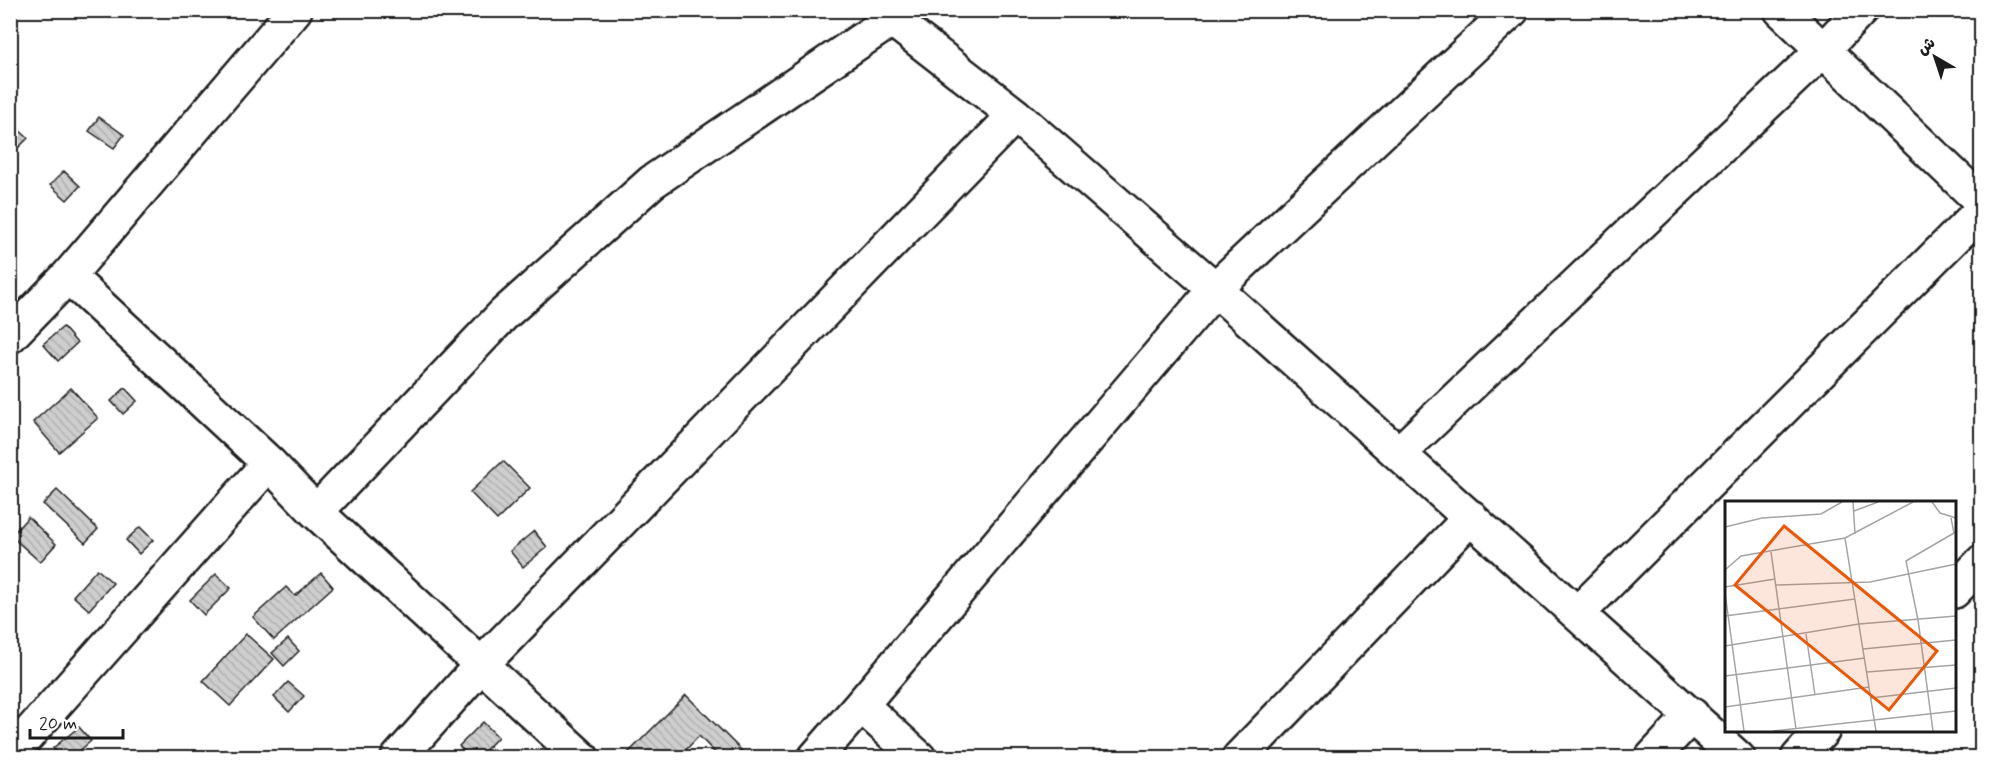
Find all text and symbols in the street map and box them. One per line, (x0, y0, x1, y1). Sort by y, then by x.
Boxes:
north arrow (1905, 27, 1965, 87)
text: ش (1913, 33, 1940, 60)
inset map (1725, 501, 1956, 732)
scale bar (30, 702, 123, 740)
text: 20 m (39, 712, 77, 736)

